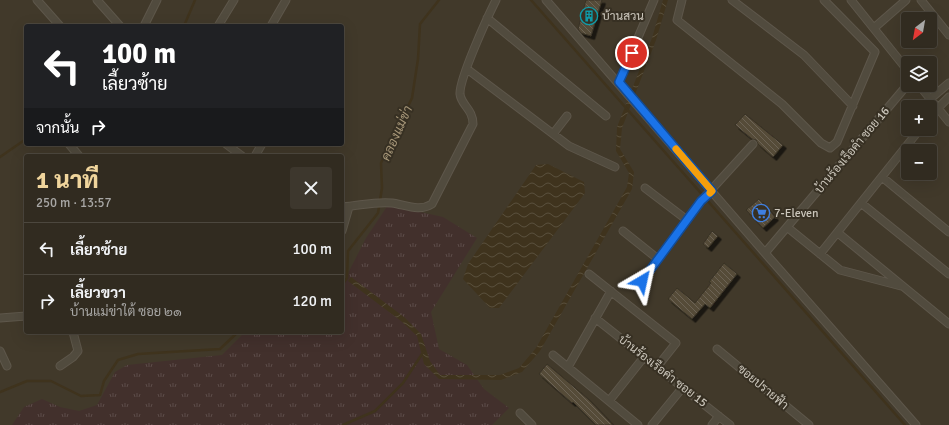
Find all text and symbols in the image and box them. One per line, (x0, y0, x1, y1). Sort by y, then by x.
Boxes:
building icon: บ้านสวน (579, 6, 599, 26)
place label: บ้านสวน (602, 9, 644, 24)
north arrow (901, 12, 937, 48)
map controls (901, 12, 937, 180)
pin (615, 36, 649, 70)
text: 100 m (102, 37, 176, 71)
icon: left (36, 40, 88, 92)
icon: arrive (621, 42, 643, 64)
button: layers (901, 56, 937, 92)
text: เลี้ยวซ้าย (102, 73, 168, 95)
button: + (901, 100, 937, 136)
water label: คลองแม่ข่า (378, 103, 416, 163)
street label: บ้านร้องเรือคำ ซอย 16 (812, 104, 893, 197)
icon: right (87, 116, 109, 138)
text: จากนั้น (36, 119, 79, 137)
button: − (901, 144, 937, 180)
text: 1 นาที (36, 165, 99, 195)
button: close (290, 167, 332, 209)
text: 250 m · 13:57 (36, 195, 112, 211)
supermarket icon: 7-Eleven (751, 203, 771, 223)
place label: 7-Eleven (774, 206, 819, 221)
icon: left (36, 238, 58, 260)
text: 100 m (292, 240, 332, 258)
text: เลี้ยวซ้าย (70, 241, 127, 259)
position arrow (621, 260, 663, 302)
text: เลี้ยวขวา (70, 284, 126, 302)
icon: right (36, 290, 58, 312)
text: 120 m (292, 292, 332, 310)
text: บ้านแม่ข่าใต้ ซอย ๒๑ (70, 304, 182, 320)
street label: บ้านร้องเรือคำ ซอย 15 (615, 332, 710, 411)
street label: ซอยปรายฟ้า (734, 362, 791, 413)

